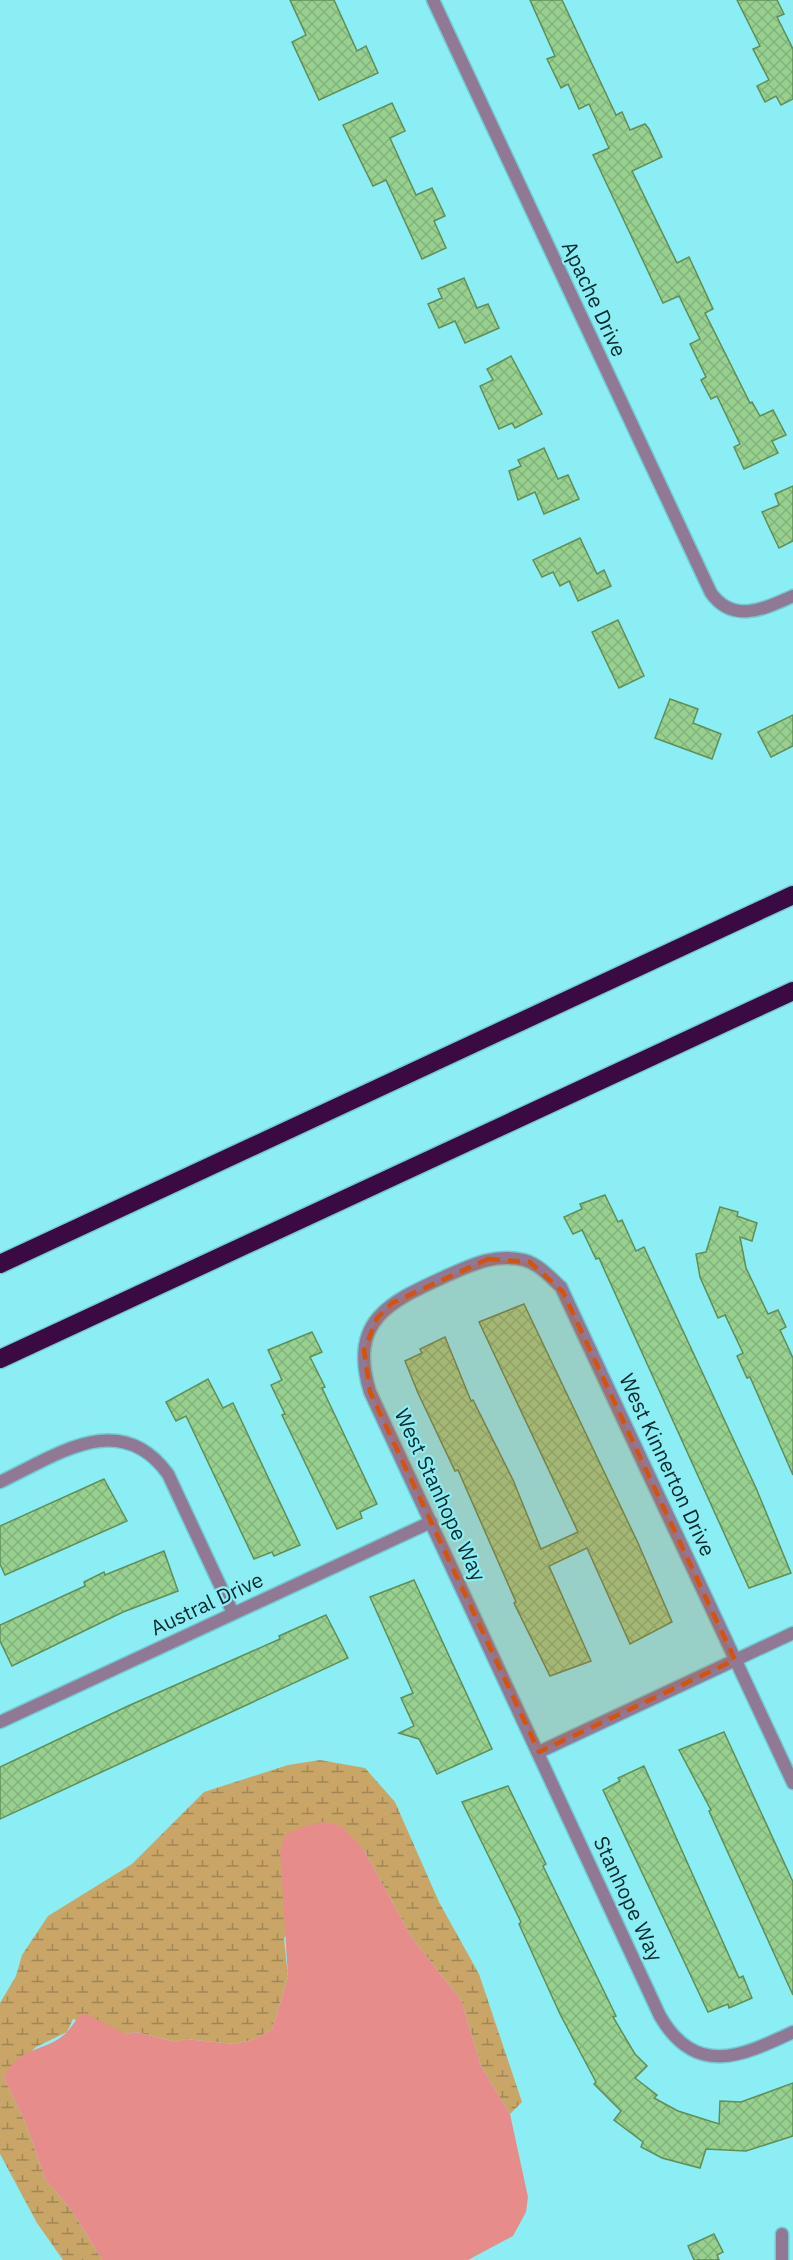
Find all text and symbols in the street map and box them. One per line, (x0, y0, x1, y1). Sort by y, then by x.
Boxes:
street label: Apache Drive (556, 236, 634, 361)
street label: West Kinnerton Drive (613, 1369, 723, 1561)
street label: West Stanhope Way (389, 1404, 493, 1586)
street label: Austral Drive (146, 1565, 267, 1641)
street label: Stanhope Way (588, 1831, 670, 1966)

